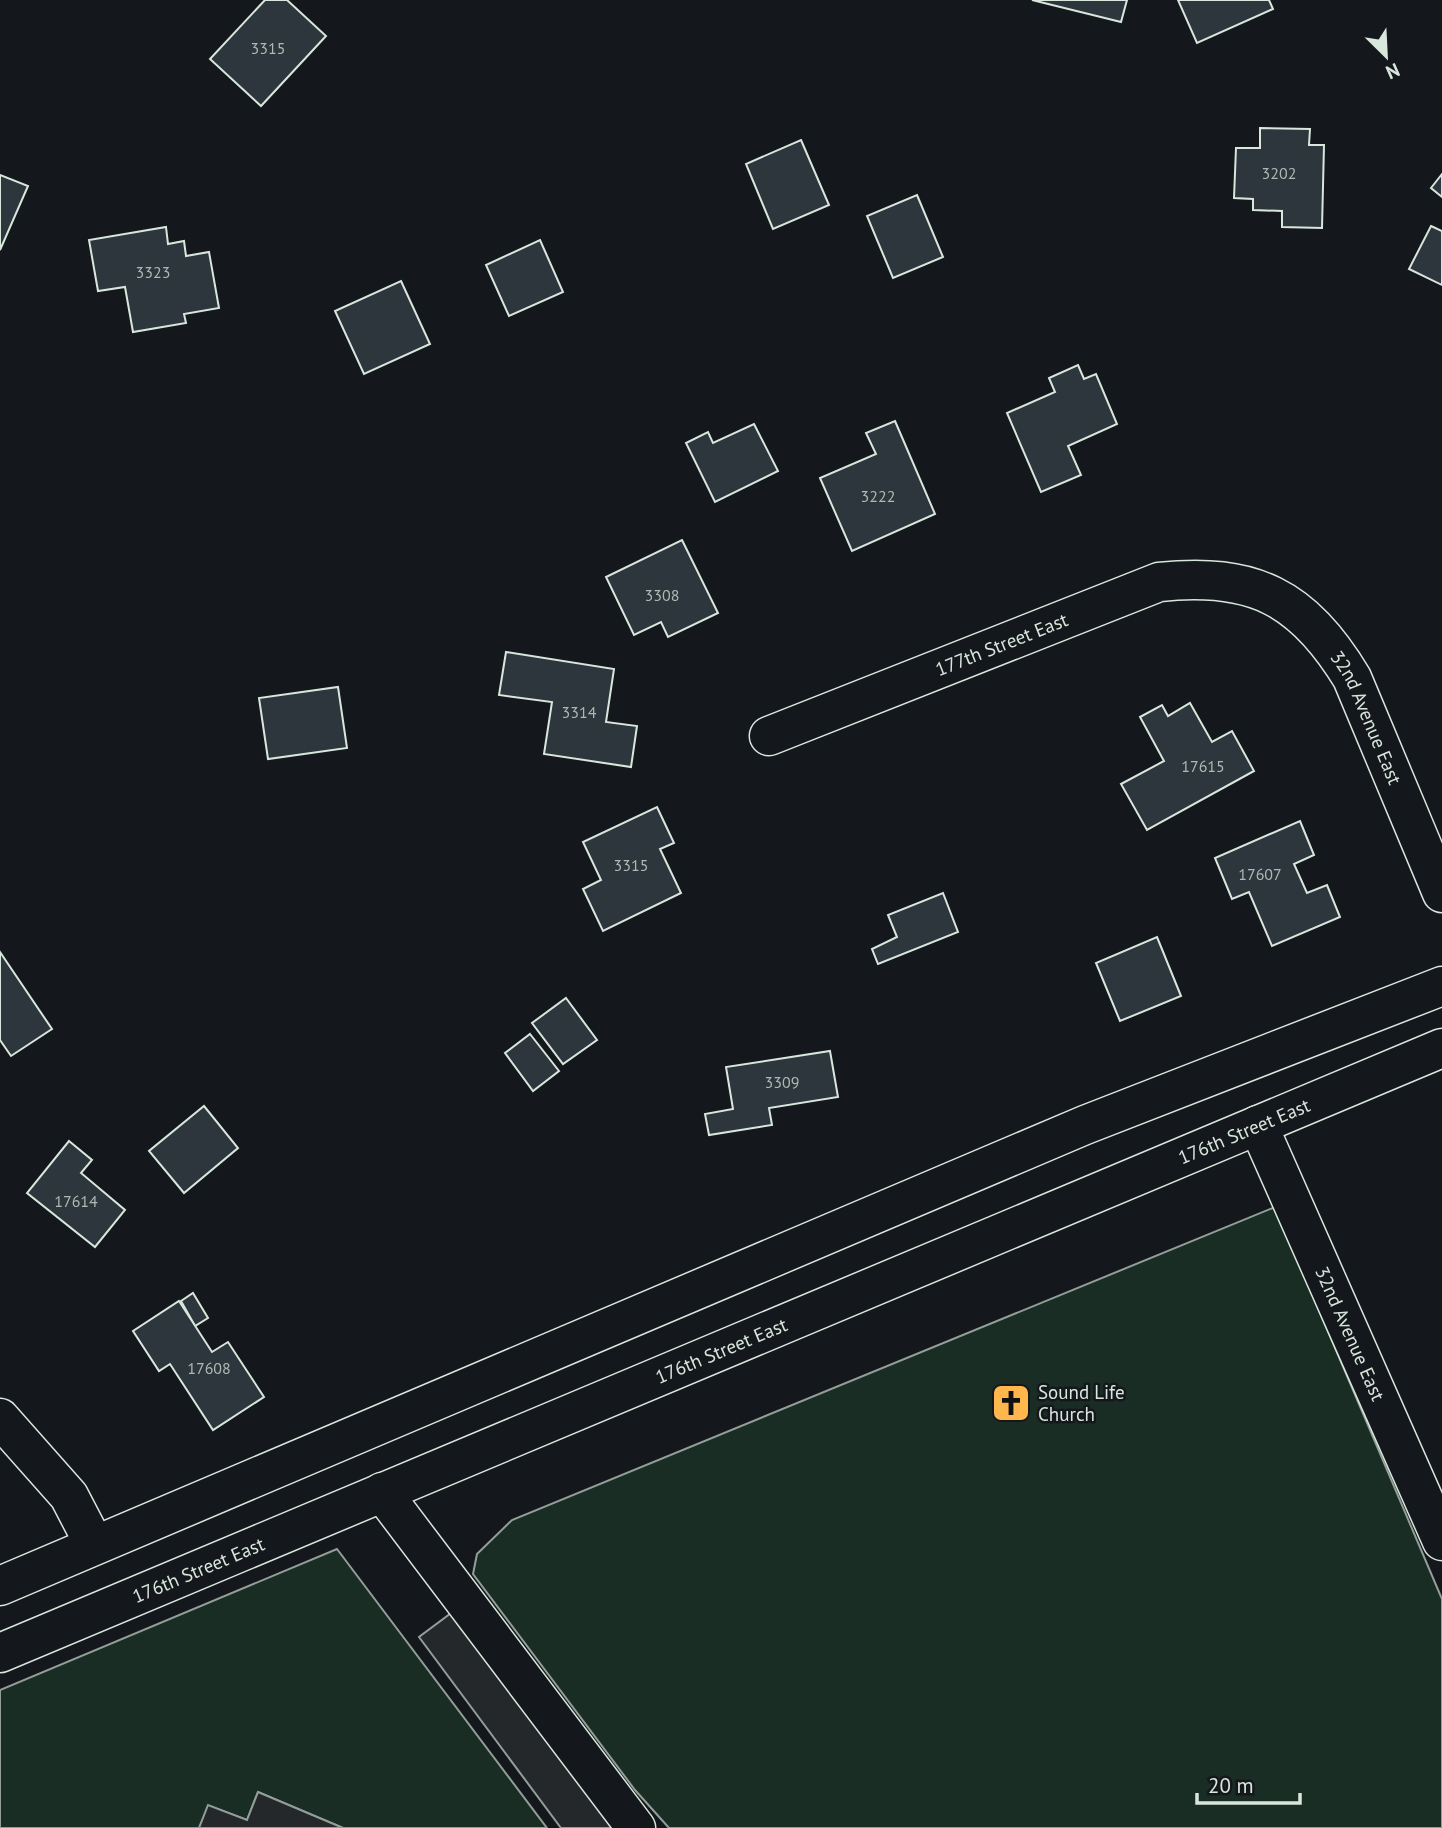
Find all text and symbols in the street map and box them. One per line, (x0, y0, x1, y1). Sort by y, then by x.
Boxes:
north arrow (1351, 21, 1421, 91)
house number: 3315 (251, 38, 285, 58)
text: N (1382, 58, 1403, 85)
house number: 3202 (1262, 163, 1296, 183)
house number: 3323 (136, 262, 170, 282)
house number: 3222 (861, 486, 895, 506)
house number: 3308 (645, 585, 679, 605)
street label: 177th Street East (932, 607, 1072, 681)
street label: 32nd Avenue East (1326, 646, 1407, 788)
house number: 3314 (562, 702, 597, 722)
house number: 17615 (1181, 756, 1225, 776)
house number: 3315 (614, 855, 648, 875)
house number: 17607 (1238, 864, 1282, 884)
house number: 3309 (765, 1072, 799, 1092)
street label: 176th Street East (1174, 1093, 1314, 1169)
house number: 17614 (54, 1191, 98, 1211)
street label: 32nd Avenue East (1310, 1263, 1391, 1405)
street label: 176th Street East (652, 1312, 791, 1389)
house number: 17608 (187, 1358, 231, 1378)
place label: Sound Life Church (1038, 1380, 1125, 1426)
church icon: Sound Life Church (990, 1382, 1032, 1424)
street label: 176th Street East (129, 1531, 268, 1608)
scale bar (1197, 1762, 1300, 1806)
text: 20 m (1208, 1772, 1254, 1799)

